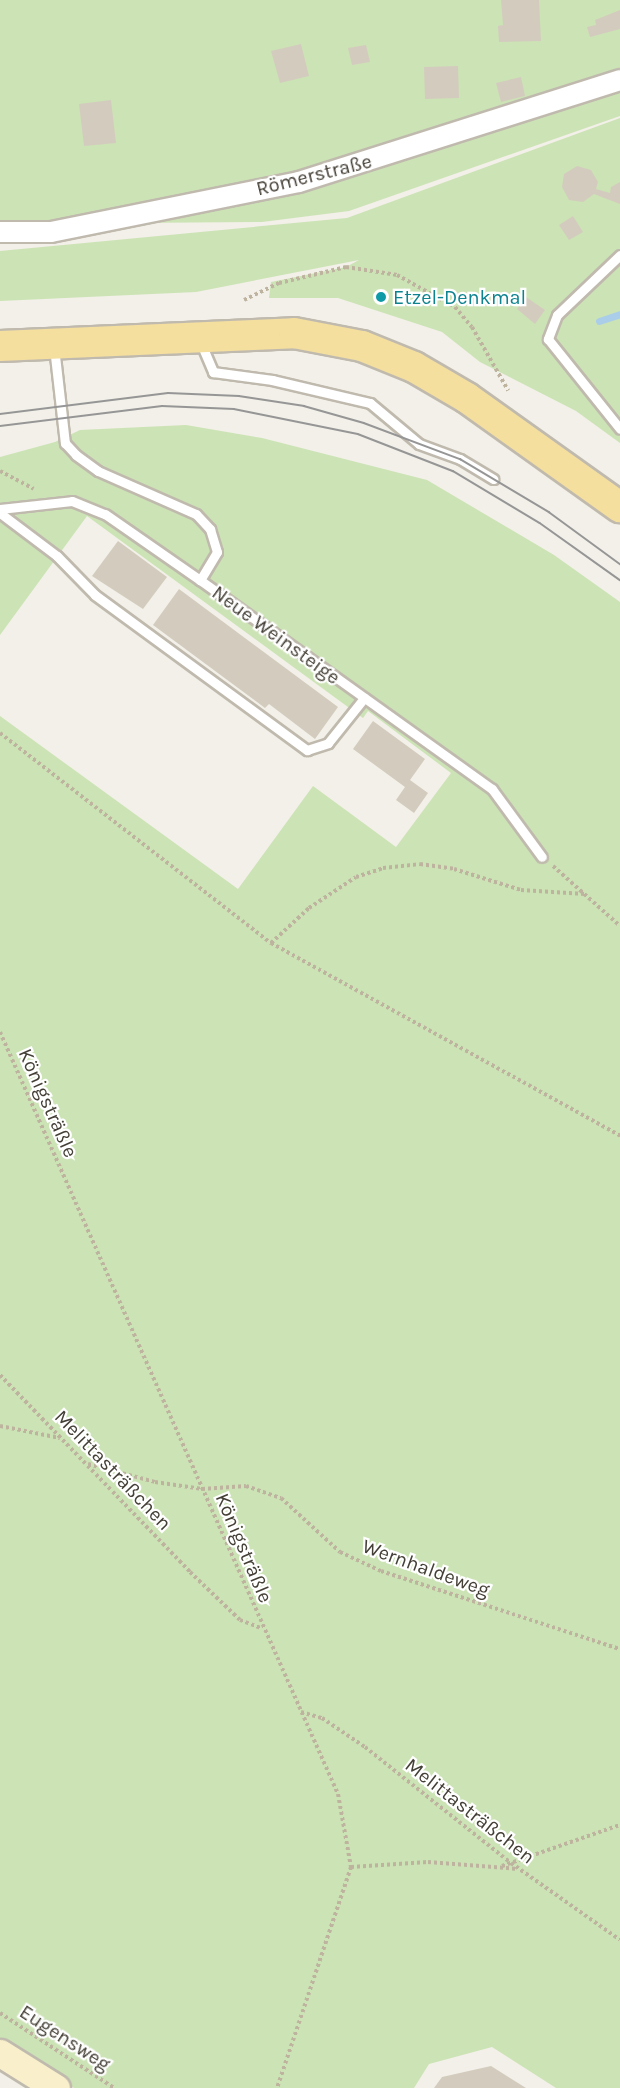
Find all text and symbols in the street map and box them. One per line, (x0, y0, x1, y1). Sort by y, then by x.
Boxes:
street label: Römerstraße (254, 149, 374, 201)
place label: Etzel-Denkmal (393, 285, 526, 309)
marker: Etzel-Denkmal (374, 290, 388, 304)
street label: Neue Weinsteige (207, 580, 345, 690)
street label: Königsträßle (13, 1045, 83, 1161)
street label: Melittasträßchen (49, 1405, 177, 1535)
street label: Königsträßle (210, 1490, 278, 1606)
street label: Wernhaldeweg (359, 1534, 493, 1602)
street label: Melittasträßchen (400, 1753, 540, 1869)
street label: Eugensweg (15, 2000, 115, 2076)

